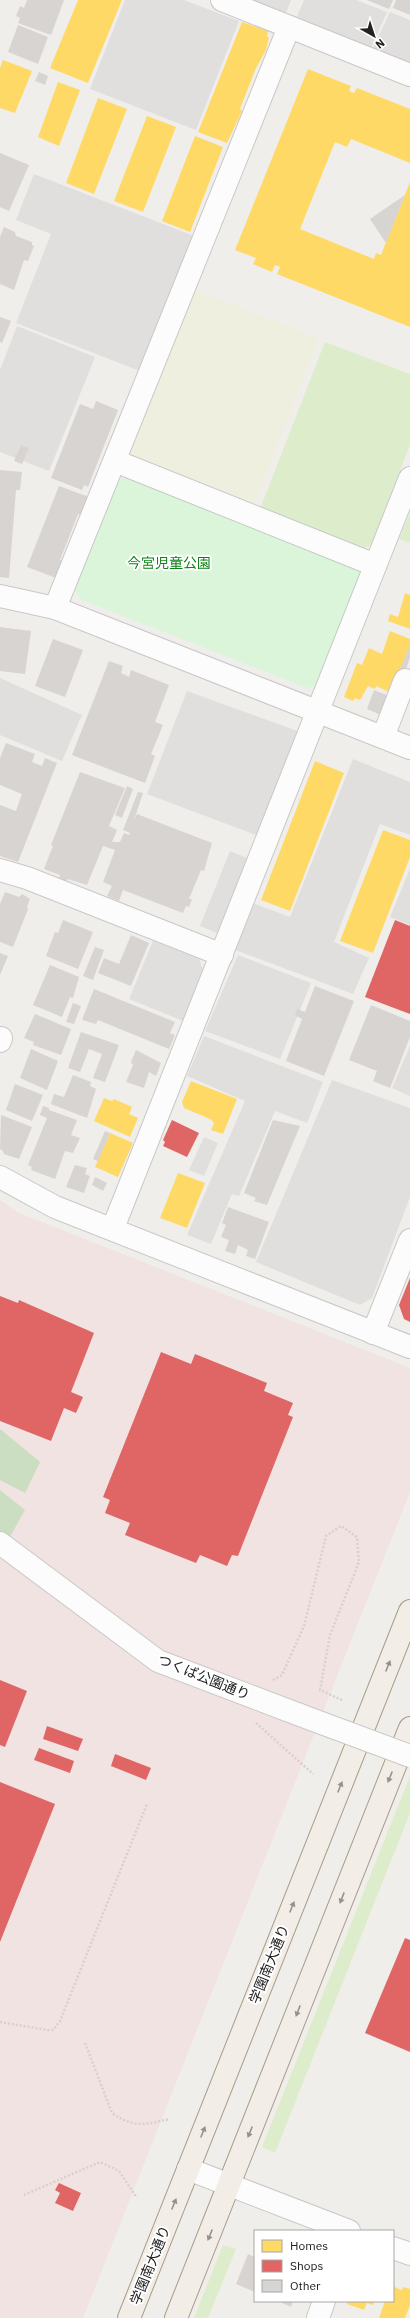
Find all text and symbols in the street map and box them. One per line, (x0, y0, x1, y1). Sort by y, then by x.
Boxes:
north arrow (354, 16, 394, 56)
text: N (373, 36, 388, 52)
park label: 今宮児童公園 (127, 554, 211, 572)
street label: つくば公園通り (155, 1650, 253, 1704)
one-way arrow (386, 1659, 392, 1671)
one-way arrow (387, 1771, 393, 1783)
one-way arrow (338, 1780, 344, 1792)
one-way arrow (339, 1892, 345, 1904)
one-way arrow (290, 1901, 296, 1913)
street label: 学園南大通り (245, 1922, 293, 2006)
one-way arrow (294, 2005, 300, 2017)
one-way arrow (200, 2126, 206, 2138)
one-way arrow (247, 2126, 253, 2138)
one-way arrow (172, 2197, 178, 2209)
street label: 学園南大通り (126, 2223, 174, 2307)
one-way arrow (206, 2229, 212, 2241)
legend (254, 2230, 394, 2302)
text: Homes (290, 2238, 328, 2253)
text: Shops (290, 2258, 323, 2273)
text: Other (290, 2278, 321, 2293)

